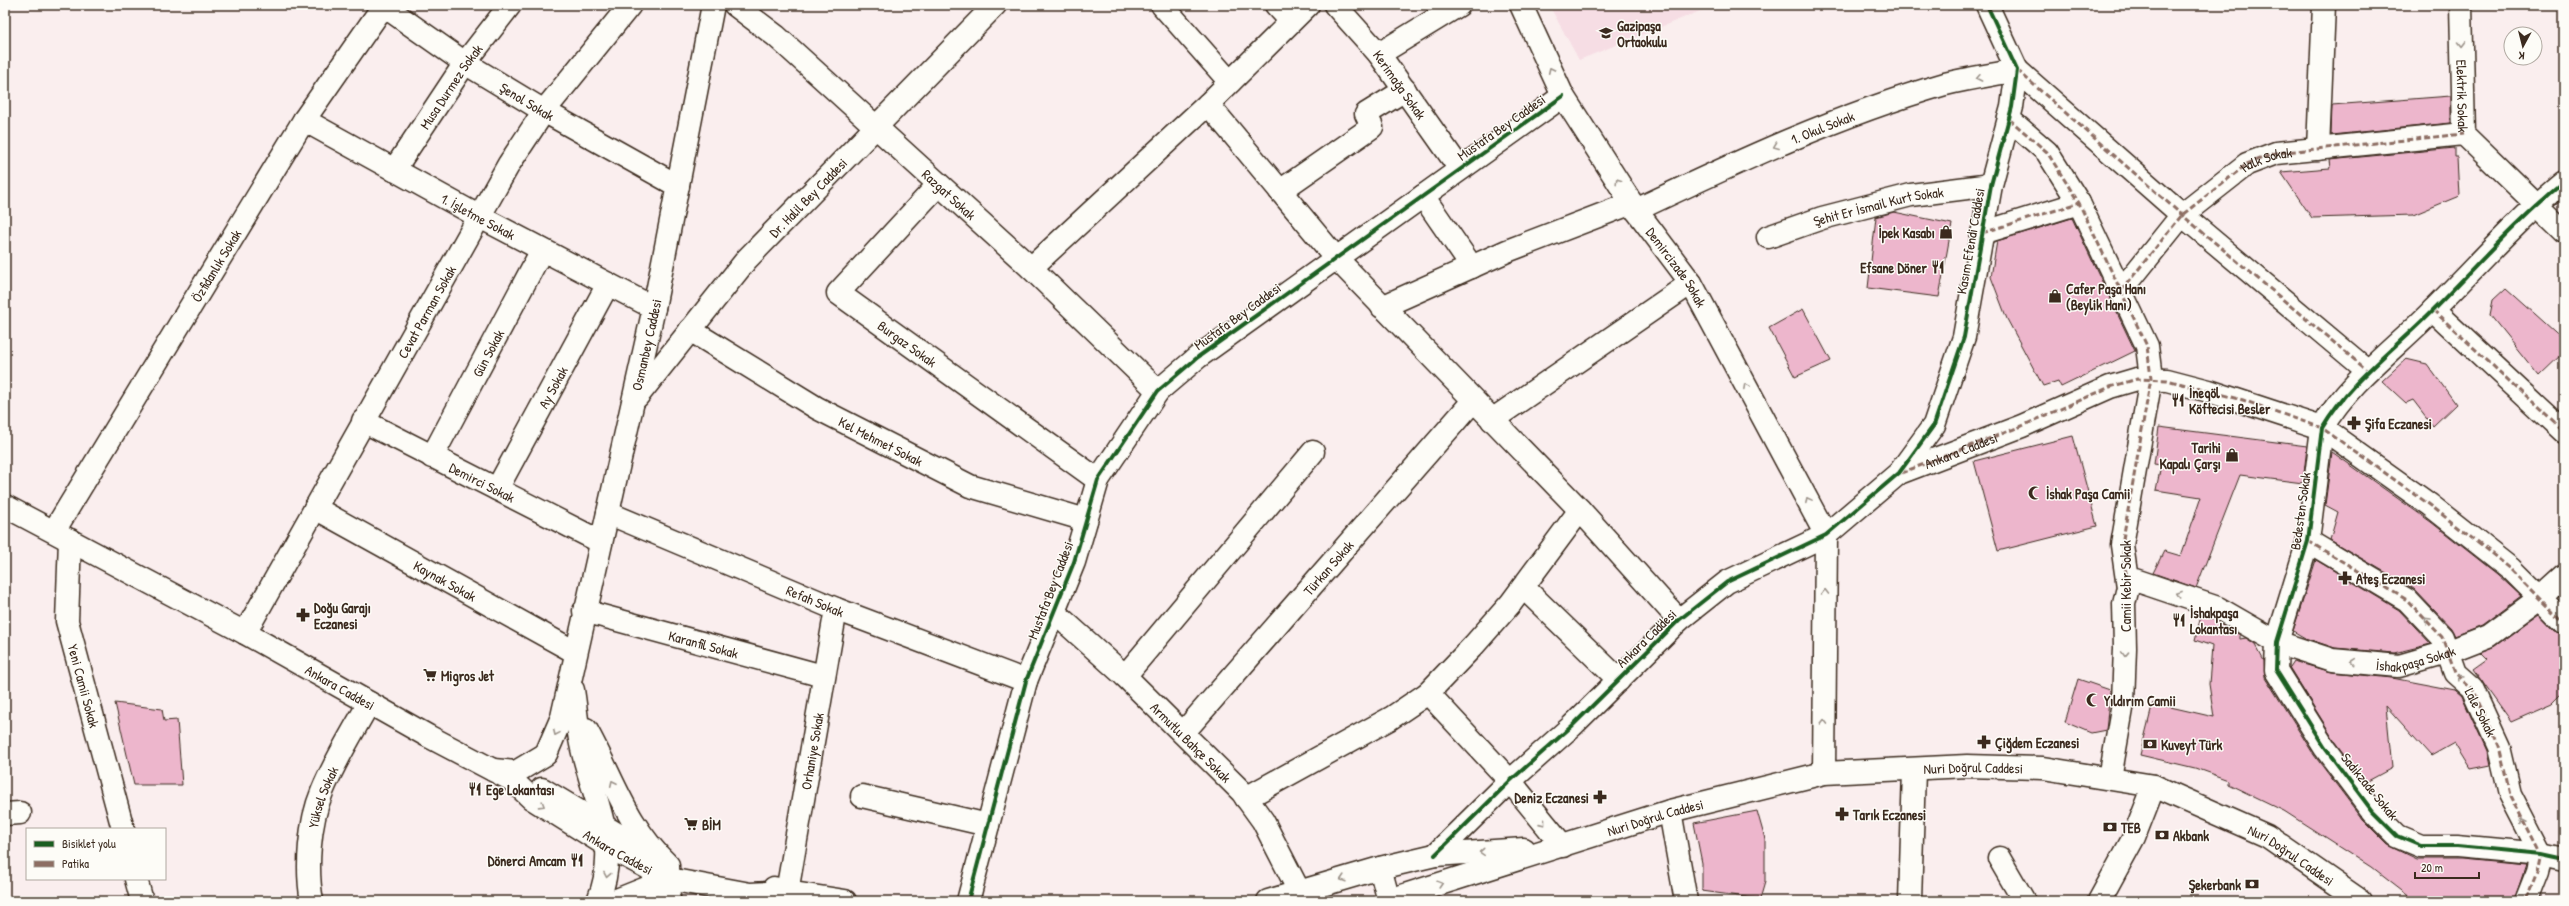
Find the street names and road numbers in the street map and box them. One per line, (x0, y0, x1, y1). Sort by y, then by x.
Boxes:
street label: Musa Durmez Sokak (414, 39, 486, 132)
street label: Kerimağa Sokak (1369, 46, 1431, 123)
street label: Elektrik Sokak (2453, 59, 2473, 133)
street label: Şenol Sokak (497, 77, 558, 125)
street label: Mustafa Bey Caddesi (1453, 90, 1549, 165)
street label: 1. Okul Sokak (1788, 106, 1857, 148)
street label: Halk Sokak (2236, 142, 2293, 176)
street label: Dr. Halil Bey Caddesi (764, 153, 851, 241)
street label: Razgat Sokak (918, 164, 981, 224)
street label: Şehit Er İsmail Kurt Sokak (1810, 182, 1945, 230)
street label: Kasım Efendi Caddesi (1951, 187, 1989, 295)
street label: 1. İşletme Sokak (438, 188, 519, 244)
street label: Demircizade Sokak (1643, 223, 1712, 311)
street label: Özfidanlık Sokak (186, 225, 245, 305)
street label: Cevat Parman Sokak (392, 261, 460, 361)
street label: Mustafa Bey Caddesi (1190, 278, 1285, 355)
street label: Osmanbey Caddesi (626, 297, 665, 392)
street label: Burgaz Sokak (874, 315, 941, 371)
street label: Gün Sokak (467, 326, 508, 380)
street label: Ay Sokak (533, 362, 571, 411)
street label: Kel Mehmet Sokak (836, 411, 927, 470)
street label: Ankara Caddesi (1921, 427, 2000, 473)
street label: Demirci Sokak (446, 457, 519, 506)
street label: Bedesten Sokak (2285, 471, 2315, 551)
street label: Türkan Sokak (1298, 535, 1357, 599)
street label: Mustafa Bey Caddesi (1023, 538, 1078, 642)
street label: Camii Kebir Sokak (2116, 540, 2135, 632)
street label: Kaynak Sokak (411, 555, 480, 605)
street label: Refah Sokak (784, 580, 847, 621)
street label: Ankara Caddesi (1612, 605, 1680, 671)
street label: Karanfil Sokak (666, 625, 741, 662)
street label: İshakpaşa Sokak (2375, 640, 2458, 676)
street label: Yeni Camii Sokak (64, 642, 105, 730)
street label: Ankara Caddesi (302, 660, 379, 714)
street label: Lale Sokak (2461, 684, 2501, 740)
street label: Armutlu Bahçe Sokak (1147, 697, 1236, 786)
street label: Orhaniye Sokak (795, 711, 827, 791)
street label: Sadıkzade Sokak (2337, 748, 2403, 824)
street label: Nuri Doğrul Caddesi (1923, 757, 2023, 778)
street label: Yüksel Sokak (303, 762, 342, 829)
street label: Nuri Doğrul Caddesi (1604, 794, 1705, 840)
street label: Nuri Doğrul Caddesi (2245, 819, 2338, 889)
street label: Ankara Caddesi (580, 824, 657, 878)

